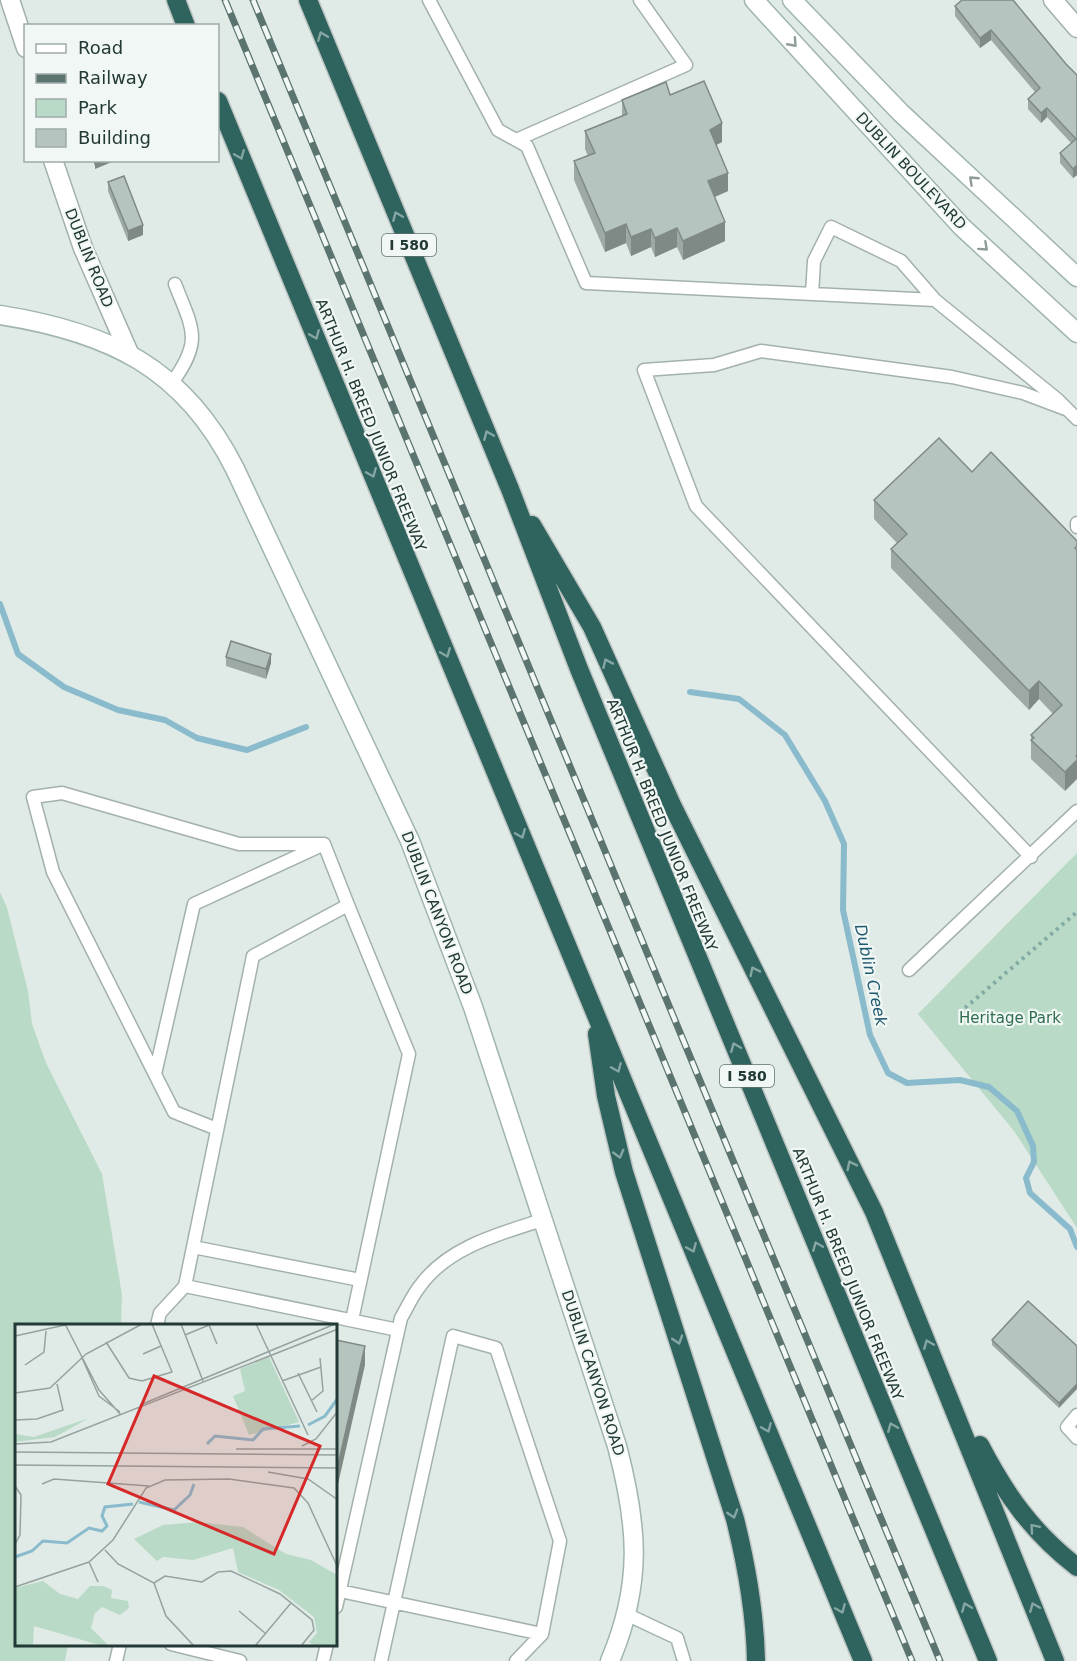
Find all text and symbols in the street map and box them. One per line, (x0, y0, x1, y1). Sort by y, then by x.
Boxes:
legend (24, 24, 219, 162)
one-way arrow (317, 31, 329, 42)
one-way arrow (786, 36, 797, 47)
text: Road (78, 37, 123, 58)
text: Railway (78, 67, 148, 88)
text: Park (78, 97, 117, 118)
street label: DUBLIN BOULEVARD (852, 109, 970, 233)
text: Building (78, 127, 151, 148)
one-way arrow (233, 149, 245, 160)
one-way arrow (969, 176, 979, 187)
street label: DUBLIN ROAD (61, 206, 117, 310)
one-way arrow (392, 211, 404, 222)
road number: I 580 (382, 234, 436, 256)
one-way arrow (977, 240, 988, 251)
street label: ARTHUR H. BREED JUNIOR FREEWAY (312, 296, 430, 555)
one-way arrow (308, 329, 320, 340)
one-way arrow (483, 430, 495, 441)
one-way arrow (365, 467, 377, 478)
one-way arrow (439, 647, 451, 658)
one-way arrow (602, 658, 614, 669)
street label: ARTHUR H. BREED JUNIOR FREEWAY (603, 696, 721, 955)
one-way arrow (514, 827, 526, 838)
street label: DUBLIN CANYON ROAD (398, 829, 476, 997)
water label: Dublin Creek (851, 922, 891, 1028)
one-way arrow (750, 967, 762, 978)
park label: Heritage Park (959, 1009, 1061, 1027)
one-way arrow (730, 1042, 742, 1053)
one-way arrow (610, 1062, 622, 1073)
road number: I 580 (720, 1065, 774, 1087)
street label: ARTHUR H. BREED JUNIOR FREEWAY (789, 1145, 907, 1404)
one-way arrow (612, 1149, 624, 1159)
one-way arrow (846, 1160, 858, 1171)
one-way arrow (685, 1242, 697, 1253)
one-way arrow (812, 1242, 824, 1253)
street label: DUBLIN CANYON ROAD (558, 1288, 628, 1458)
inset map (15, 1324, 338, 1646)
one-way arrow (671, 1334, 683, 1345)
one-way arrow (923, 1339, 935, 1350)
one-way arrow (760, 1422, 772, 1433)
one-way arrow (887, 1422, 899, 1433)
one-way arrow (726, 1508, 738, 1519)
one-way arrow (1030, 1524, 1041, 1535)
one-way arrow (834, 1602, 846, 1613)
one-way arrow (961, 1602, 973, 1613)
one-way arrow (1029, 1602, 1041, 1613)

